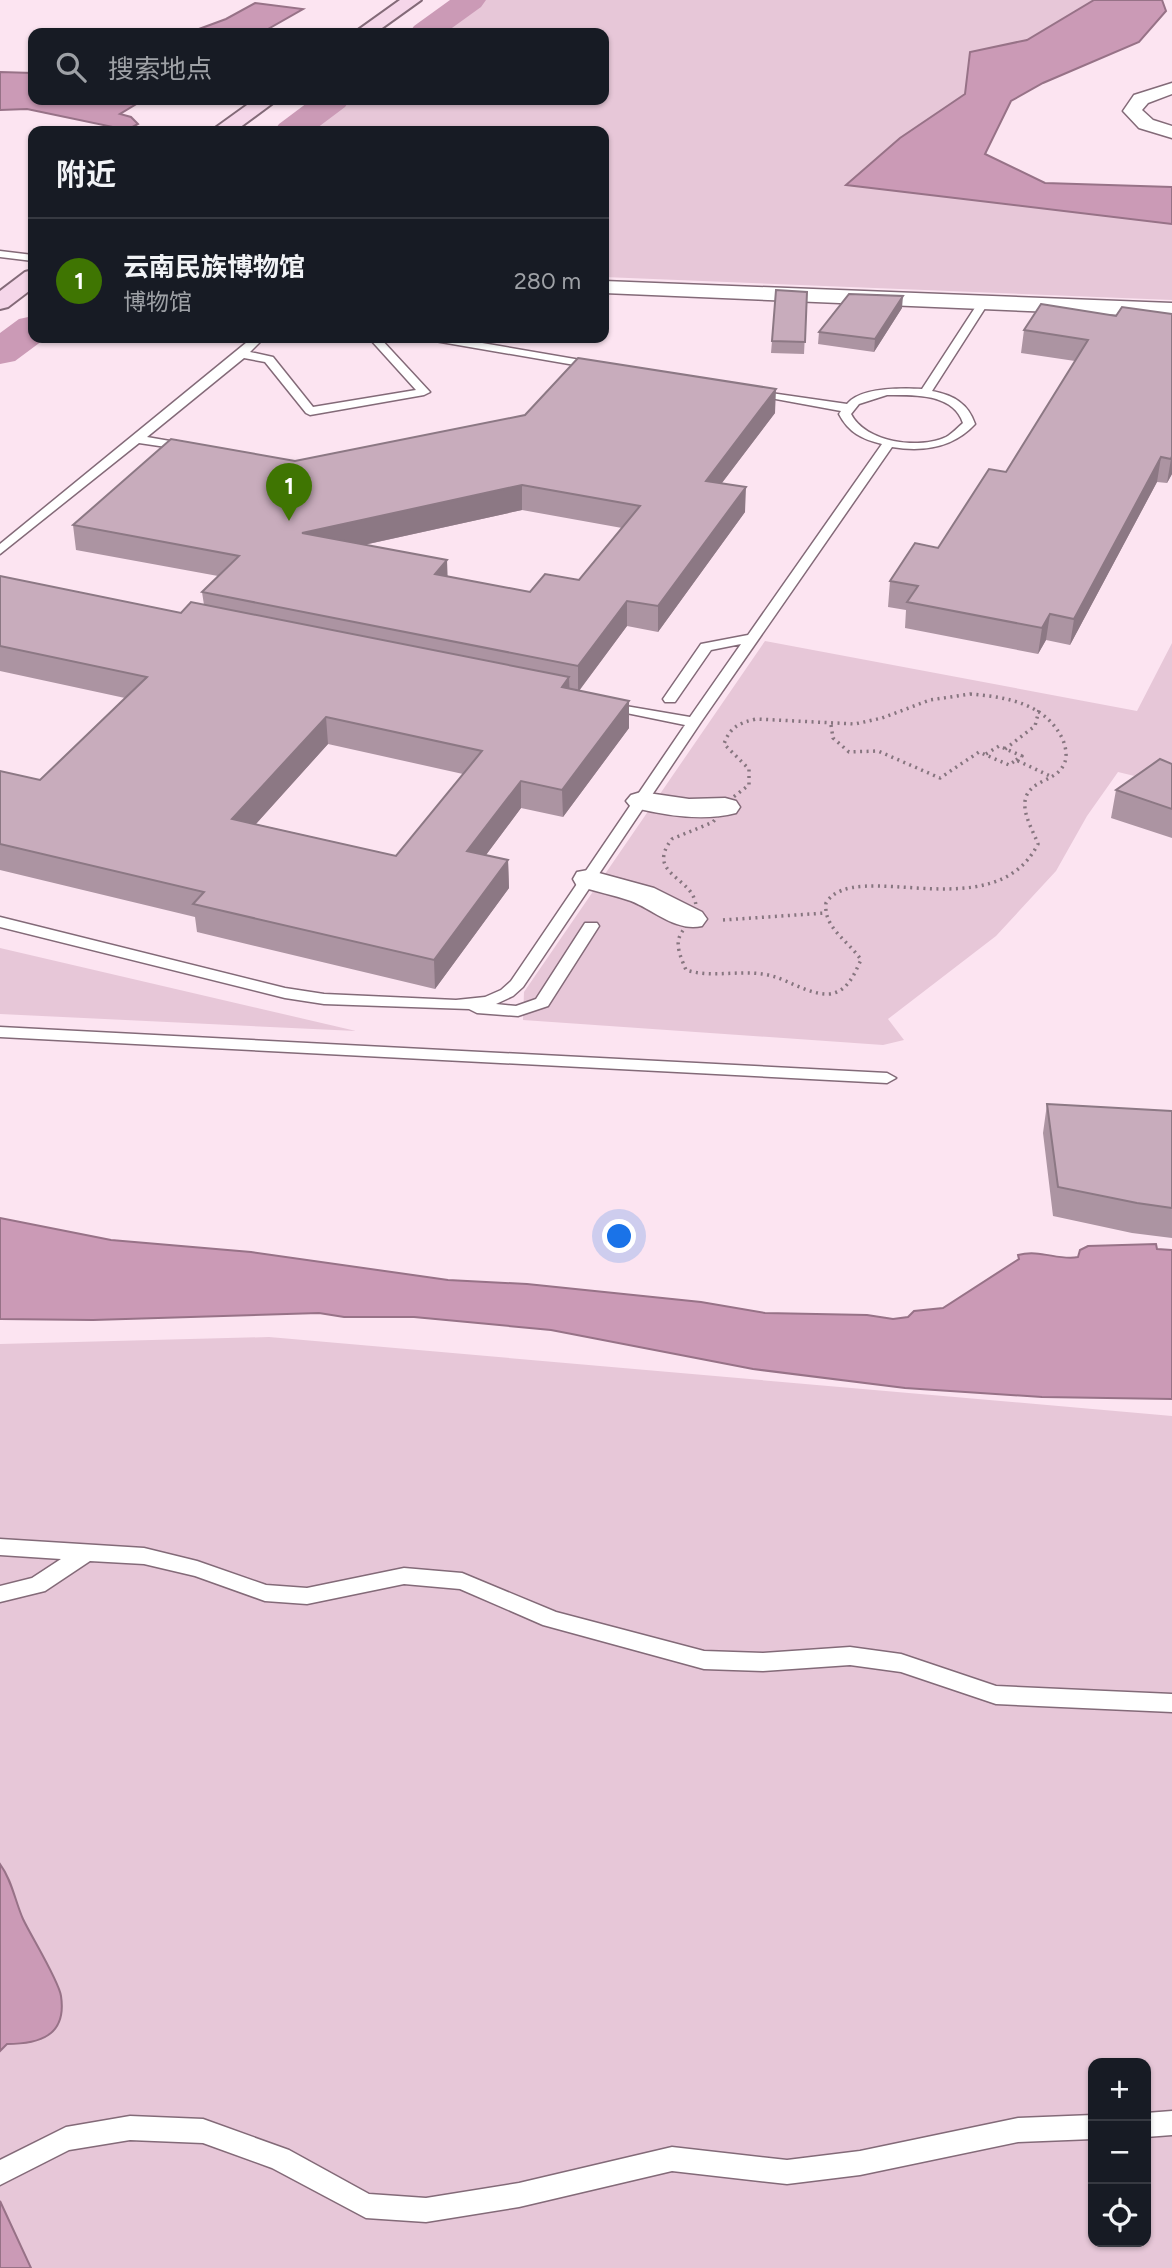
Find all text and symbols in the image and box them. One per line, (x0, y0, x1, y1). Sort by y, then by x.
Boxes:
search box (28, 28, 609, 105)
icon: search (52, 48, 90, 86)
text: 搜索地点 (108, 53, 212, 85)
text: 附近 (56, 156, 116, 193)
text: 云南民族博物馆 (123, 251, 305, 283)
text: 1 (74, 267, 84, 295)
text: 280 m (514, 267, 581, 295)
text: 博物馆 (123, 288, 192, 316)
pin: 1 (266, 463, 312, 521)
your location (602, 1219, 636, 1253)
map controls (1088, 2058, 1151, 2247)
button: + (1088, 2058, 1151, 2121)
button: − (1088, 2121, 1151, 2184)
button: locate (1088, 2184, 1151, 2247)

